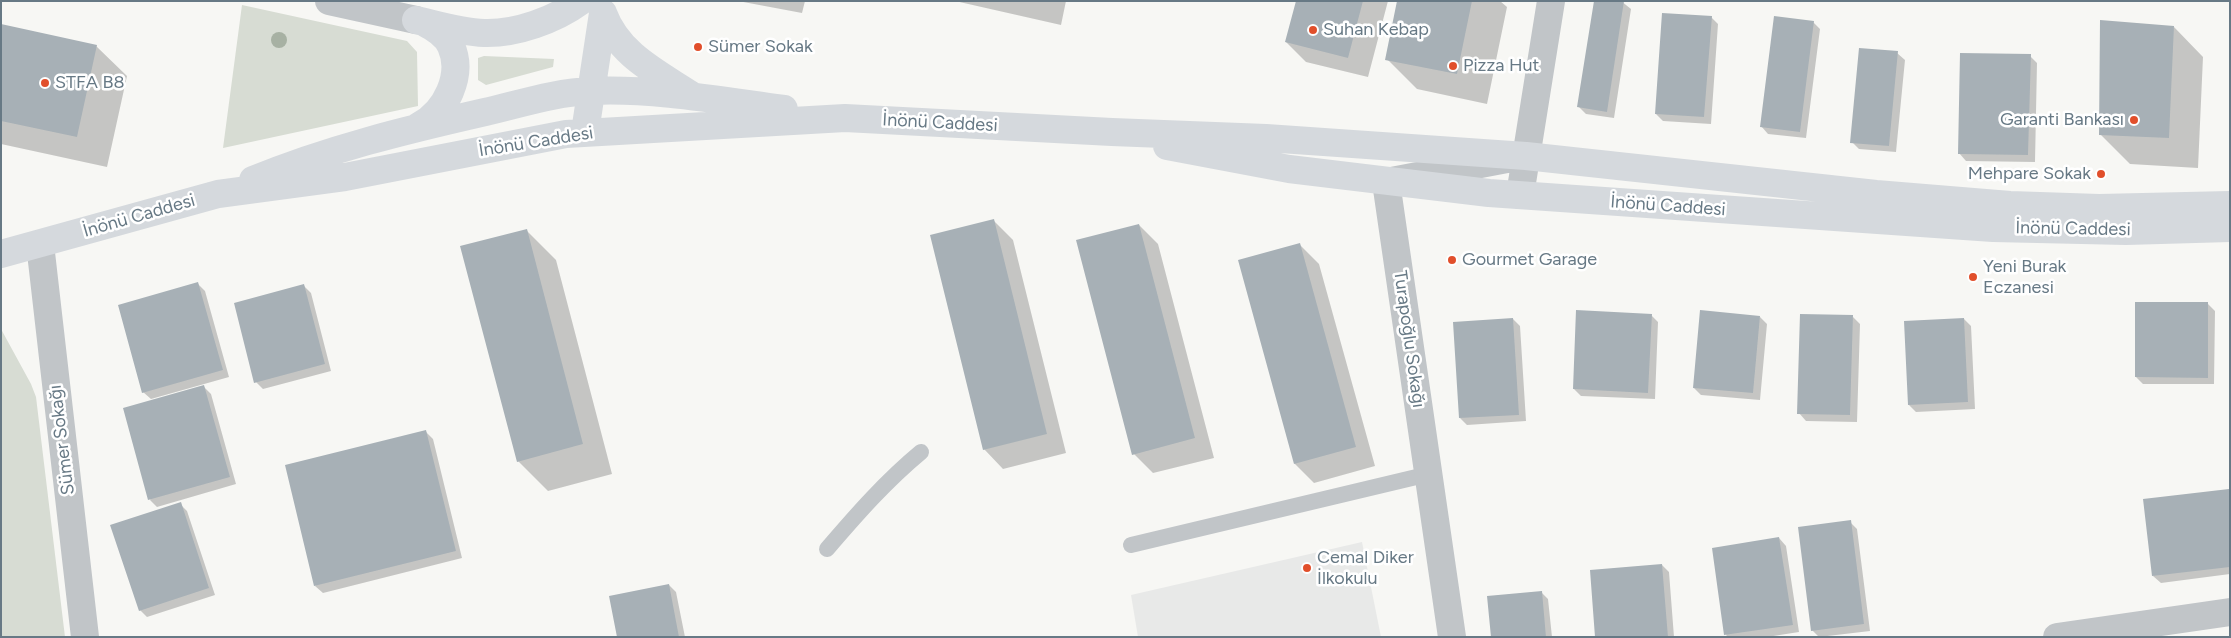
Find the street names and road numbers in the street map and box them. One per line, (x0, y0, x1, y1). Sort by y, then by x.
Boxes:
street label: İnönü Caddesi (882, 109, 998, 137)
street label: İnönü Caddesi (477, 122, 595, 162)
street label: İnönü Caddesi (80, 190, 198, 242)
street label: İnönü Caddesi (1610, 191, 1726, 221)
street label: İnönü Caddesi (2015, 217, 2131, 241)
street label: Turapoğlu Sokağı (1389, 269, 1429, 409)
street label: Sümer Sokağı (45, 384, 79, 496)

